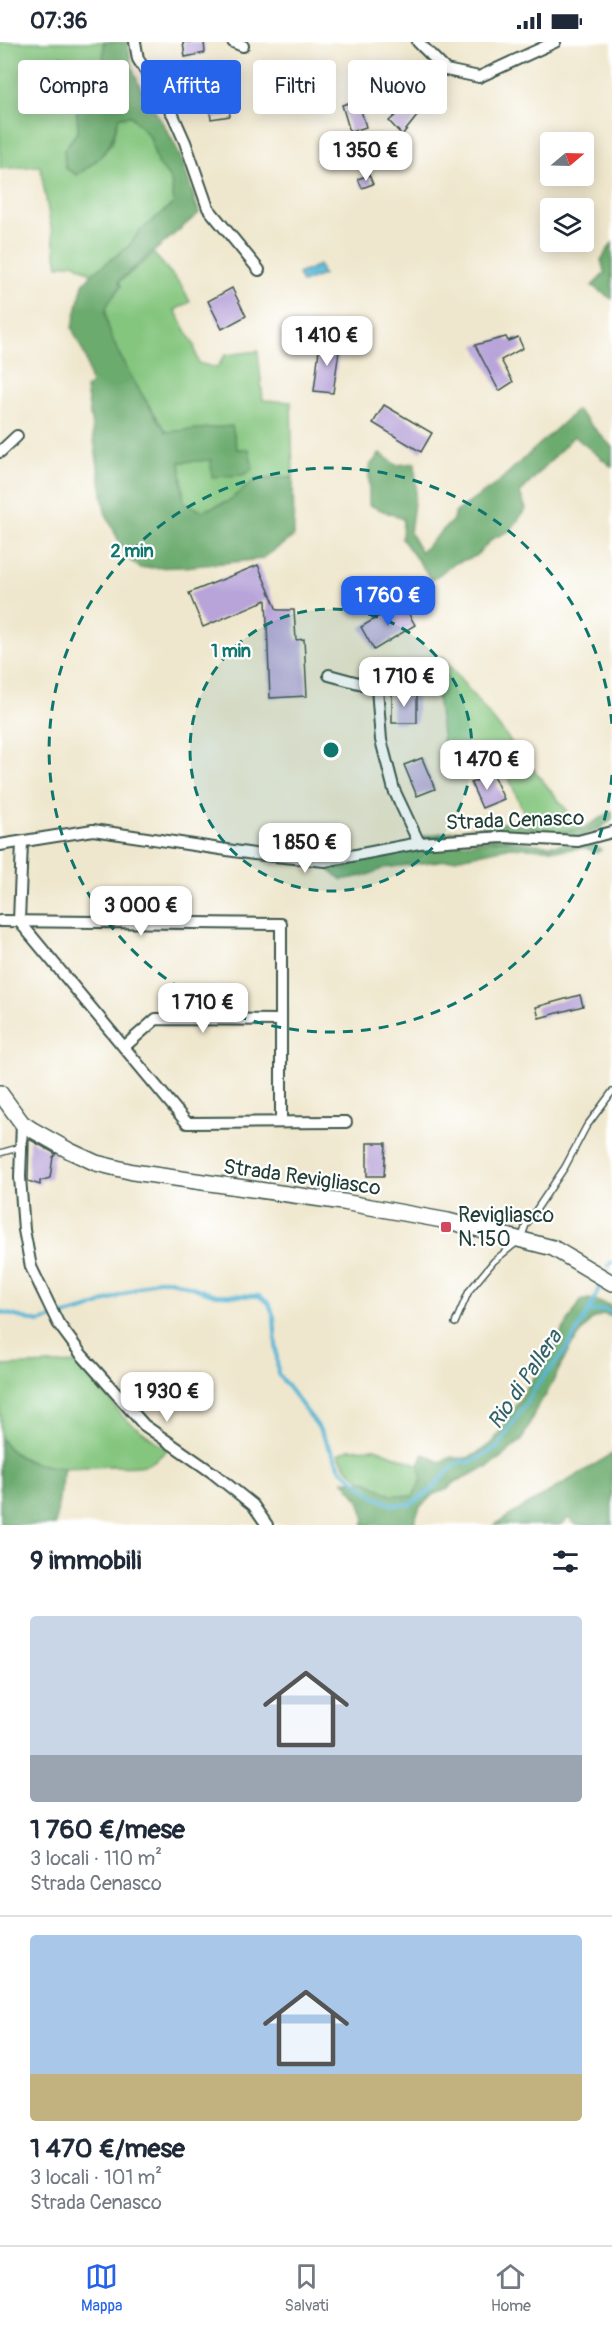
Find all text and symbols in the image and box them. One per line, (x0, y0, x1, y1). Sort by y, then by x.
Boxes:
text: 07:36 (30, 7, 88, 35)
chip: Compra (18, 60, 129, 114)
chip: Affitta (141, 60, 241, 114)
chip: Filtri (253, 60, 336, 114)
chip: Nuovo (348, 60, 447, 114)
pin: 1 350 € (311, 131, 421, 182)
north arrow (540, 132, 594, 186)
map controls (540, 132, 594, 252)
text: 1 350 € (333, 138, 399, 163)
button: layers (540, 198, 594, 252)
pin: 1 410 € (272, 316, 382, 367)
text: 1 410 € (296, 323, 358, 348)
text: 2 min (110, 540, 154, 563)
pin: 1 760 € (333, 576, 443, 627)
text: 1 760 € (355, 583, 421, 608)
text: 1 min (211, 640, 251, 663)
pin: 1 710 € (349, 657, 459, 708)
text: 1 710 € (373, 664, 435, 689)
centre of rings (321, 740, 341, 760)
pin: 1 470 € (432, 740, 542, 791)
text: 1 470 € (454, 747, 520, 772)
street label: Strada Cenasco (445, 805, 585, 836)
pin: 1 850 € (250, 823, 360, 874)
text: 1 850 € (273, 830, 337, 855)
pin: 3 000 € (86, 886, 196, 937)
text: 3 000 € (104, 893, 178, 918)
pin: 1 710 € (148, 983, 258, 1034)
text: 1 710 € (172, 990, 234, 1015)
street label: Strada Revigliasco (221, 1153, 382, 1202)
place label: Revigliasco N.150 (458, 1202, 554, 1253)
marker: Revigliasco N.150 (439, 1220, 453, 1234)
water label: Rio di Pallera (481, 1323, 569, 1434)
pin: 1 930 € (112, 1372, 222, 1423)
text: 1 930 € (135, 1379, 199, 1404)
text: 9 immobili (30, 1545, 141, 1577)
icon: filters (549, 1545, 582, 1578)
icon: home (252, 1655, 360, 1763)
text: 1 760 €/mese (30, 1814, 185, 1846)
text: 3 locali · 110 m² (30, 1846, 162, 1871)
text: Strada Cenasco (30, 1871, 162, 1896)
icon: home (252, 1974, 360, 2082)
text: 1 470 €/mese (30, 2133, 185, 2165)
text: 3 locali · 101 m² (30, 2165, 162, 2190)
text: Strada Cenasco (30, 2190, 162, 2215)
tab: Mappa (81, 2260, 123, 2316)
tab: Salvati (285, 2260, 329, 2316)
tab: Home (491, 2260, 531, 2316)

